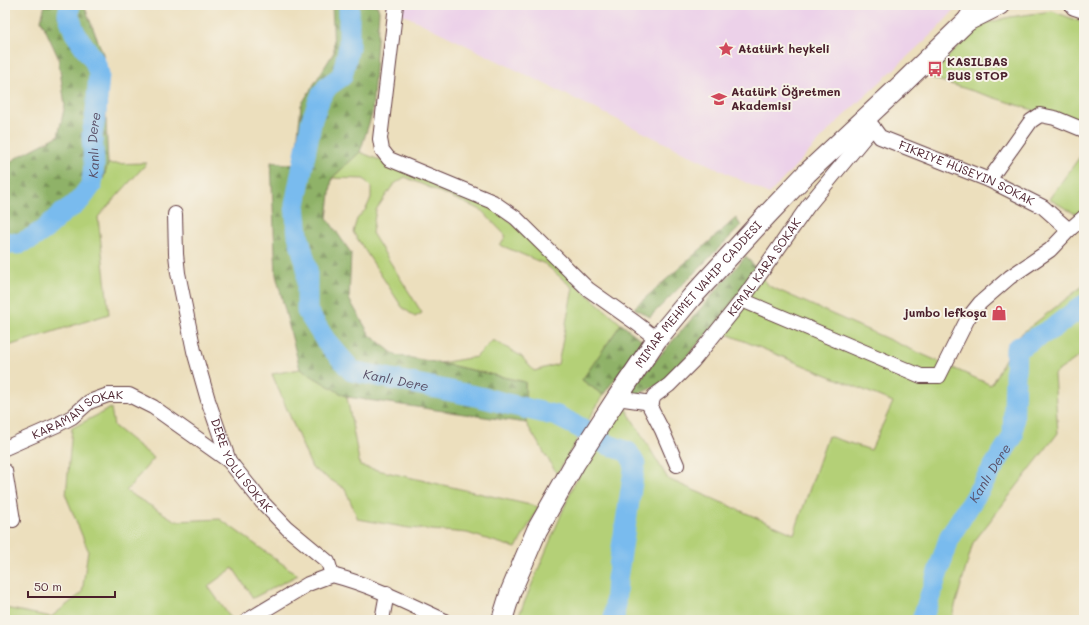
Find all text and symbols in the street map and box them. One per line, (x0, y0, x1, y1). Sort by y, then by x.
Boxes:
place icon: Atatürk heykeli (717, 40, 735, 58)
place label: Atatürk heykeli (738, 40, 830, 56)
place label: KASILBAS BUS STOP (947, 53, 1008, 83)
bus stop icon: KASILBAS BUS STOP (926, 60, 944, 78)
place label: Atatürk Öğretmen Akademisi (731, 83, 841, 113)
school or university icon: Atatürk Öğretmen Akademisi (710, 90, 728, 108)
water label: Kanlı Dere (83, 111, 104, 179)
street label: FIKRIYE HÜSEYIN SOKAK (897, 136, 1038, 209)
street label: KEMAL KARA SOKAK (723, 214, 804, 319)
street label: MIMAR MEHMET VAHIP CADDESI (631, 217, 765, 370)
place label: jumbo lefkoşa (903, 304, 987, 321)
shop icon: jumbo lefkoşa (990, 304, 1008, 322)
water label: Kanlı Dere (362, 365, 430, 394)
street label: KARAMAN SOKAK (29, 386, 124, 442)
street label: DERE YOLU SOKAK (208, 416, 277, 516)
water label: Kanlı Dere (964, 440, 1014, 505)
scale bar (28, 573, 115, 599)
text: 50 m (34, 578, 62, 594)

